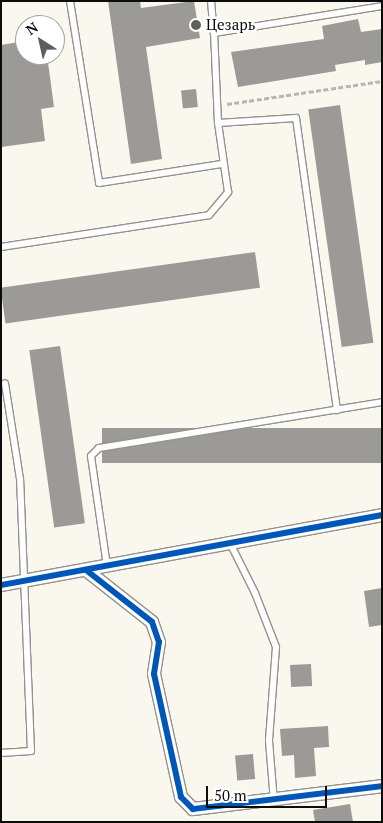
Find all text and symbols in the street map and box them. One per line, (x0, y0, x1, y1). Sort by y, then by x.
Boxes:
north arrow (15, 15, 65, 65)
place label: Цезарь (206, 16, 255, 34)
text: N (22, 17, 41, 39)
marker: Цезарь (190, 19, 202, 31)
scale bar (208, 776, 329, 808)
text: 50 m (214, 785, 247, 805)

